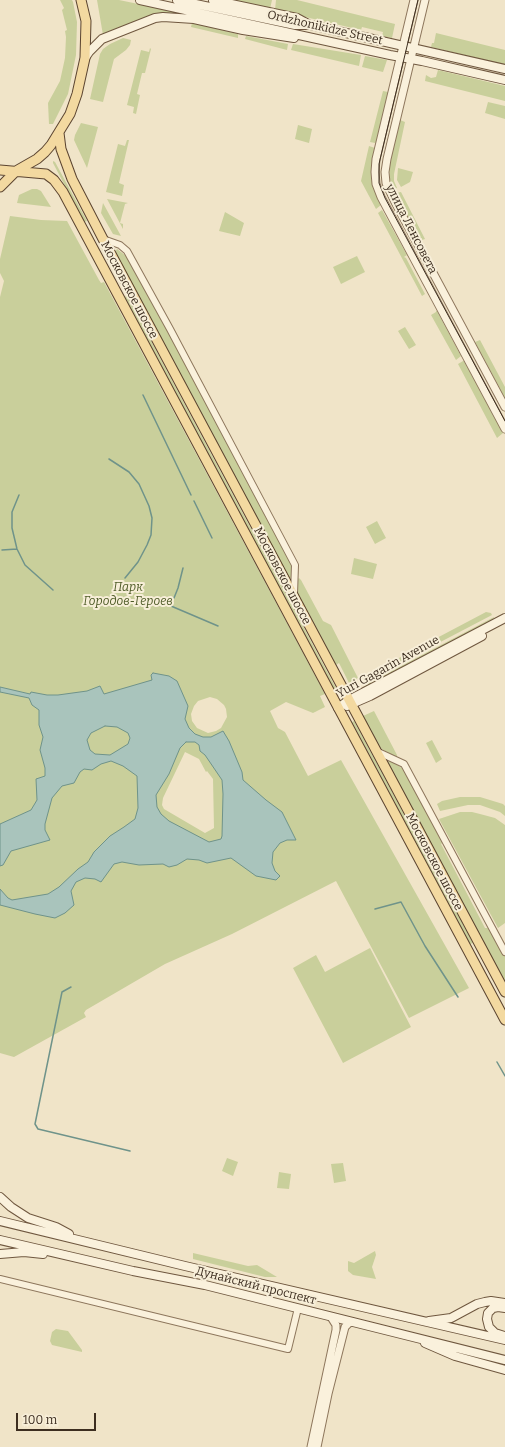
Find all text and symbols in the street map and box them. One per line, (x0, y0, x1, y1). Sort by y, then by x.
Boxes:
street label: Ordzhonikidze Street (266, 8, 384, 48)
street label: улица Ленсовета (382, 182, 440, 276)
street label: Московское шоссе (97, 239, 161, 341)
street label: Московское шоссе (250, 525, 314, 627)
park label: Парк Городов-Героев (83, 581, 173, 609)
street label: Yuri Gagarin Avenue (334, 633, 442, 701)
street label: Московское шоссе (402, 811, 466, 913)
street label: Дунайский проспект (194, 1264, 318, 1308)
scale bar (18, 1405, 98, 1431)
text: 100 m (23, 1413, 57, 1427)

